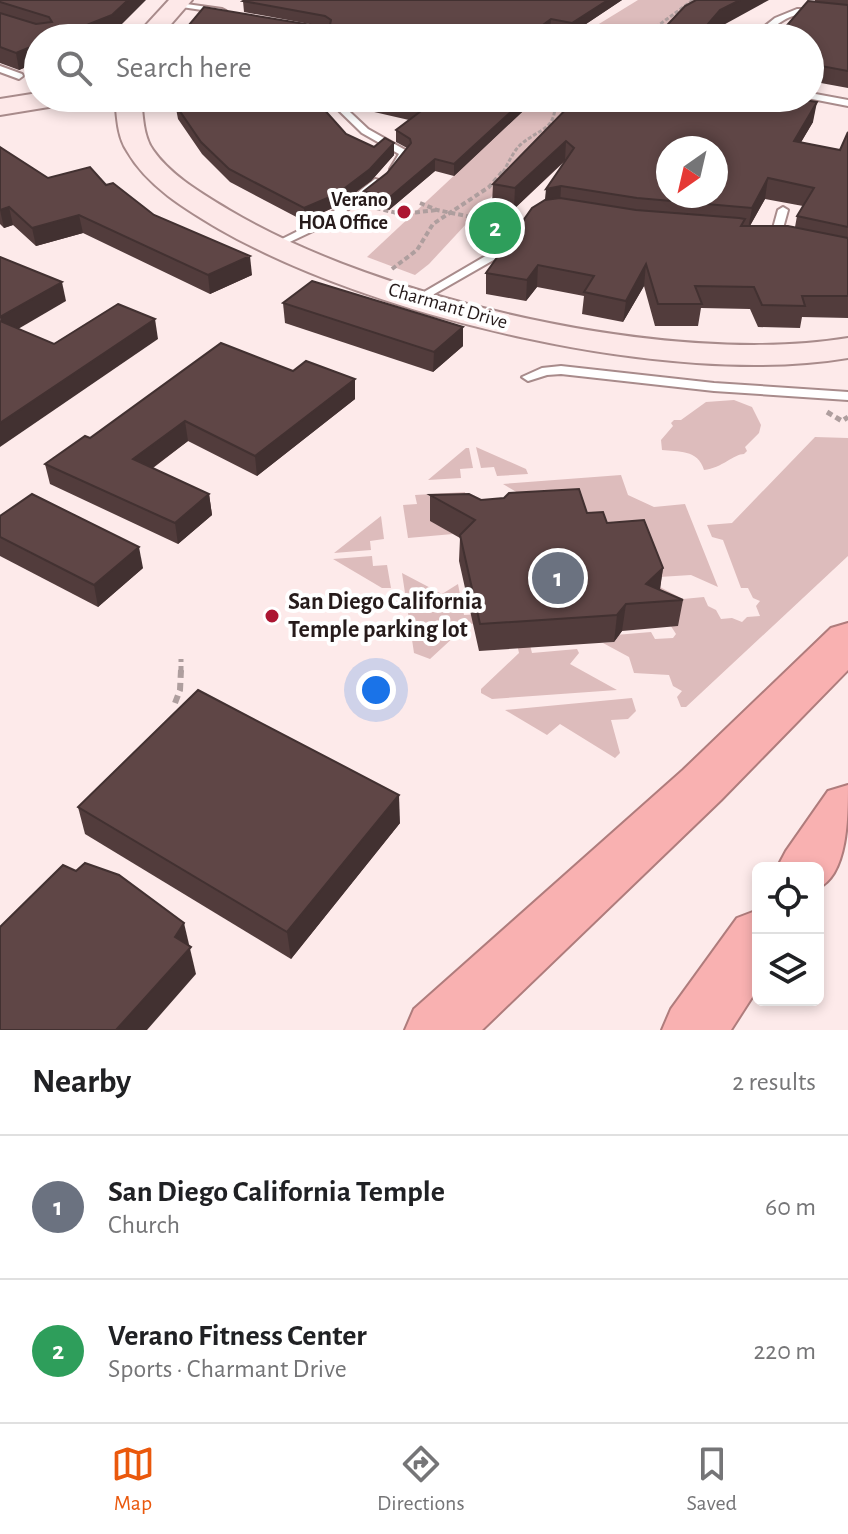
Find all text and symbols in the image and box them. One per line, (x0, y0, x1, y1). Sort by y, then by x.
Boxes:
search box (24, 24, 824, 112)
icon: search (52, 46, 96, 90)
text: Search here (116, 53, 252, 83)
north arrow (656, 136, 728, 208)
place label: Verano HOA Office (298, 190, 388, 233)
pin: 2 (469, 198, 521, 258)
marker: Verano HOA Office (395, 203, 413, 221)
street label: Charmant Drive (386, 279, 510, 333)
pin: 1 (532, 548, 584, 608)
place label: San Diego California Temple parking lot (288, 590, 483, 642)
marker: San Diego California Temple parking lot (263, 607, 281, 625)
your location (356, 670, 396, 710)
map controls (752, 862, 824, 1006)
button: locate (752, 862, 824, 934)
button: layers (752, 934, 824, 1006)
text: Nearby (32, 1065, 131, 1099)
text: 2 results (732, 1069, 816, 1095)
text: San Diego California Temple (108, 1177, 445, 1207)
text: 1 (53, 1194, 63, 1220)
text: 60 m (765, 1194, 816, 1220)
text: Church (108, 1212, 180, 1238)
text: Verano Fitness Center (108, 1321, 367, 1351)
text: 2 (52, 1338, 64, 1364)
text: 220 m (754, 1338, 816, 1364)
text: Sports · Charmant Drive (108, 1356, 347, 1382)
tab: Map (111, 1442, 155, 1516)
tab: Directions (377, 1442, 465, 1516)
tab: Saved (687, 1442, 737, 1516)

